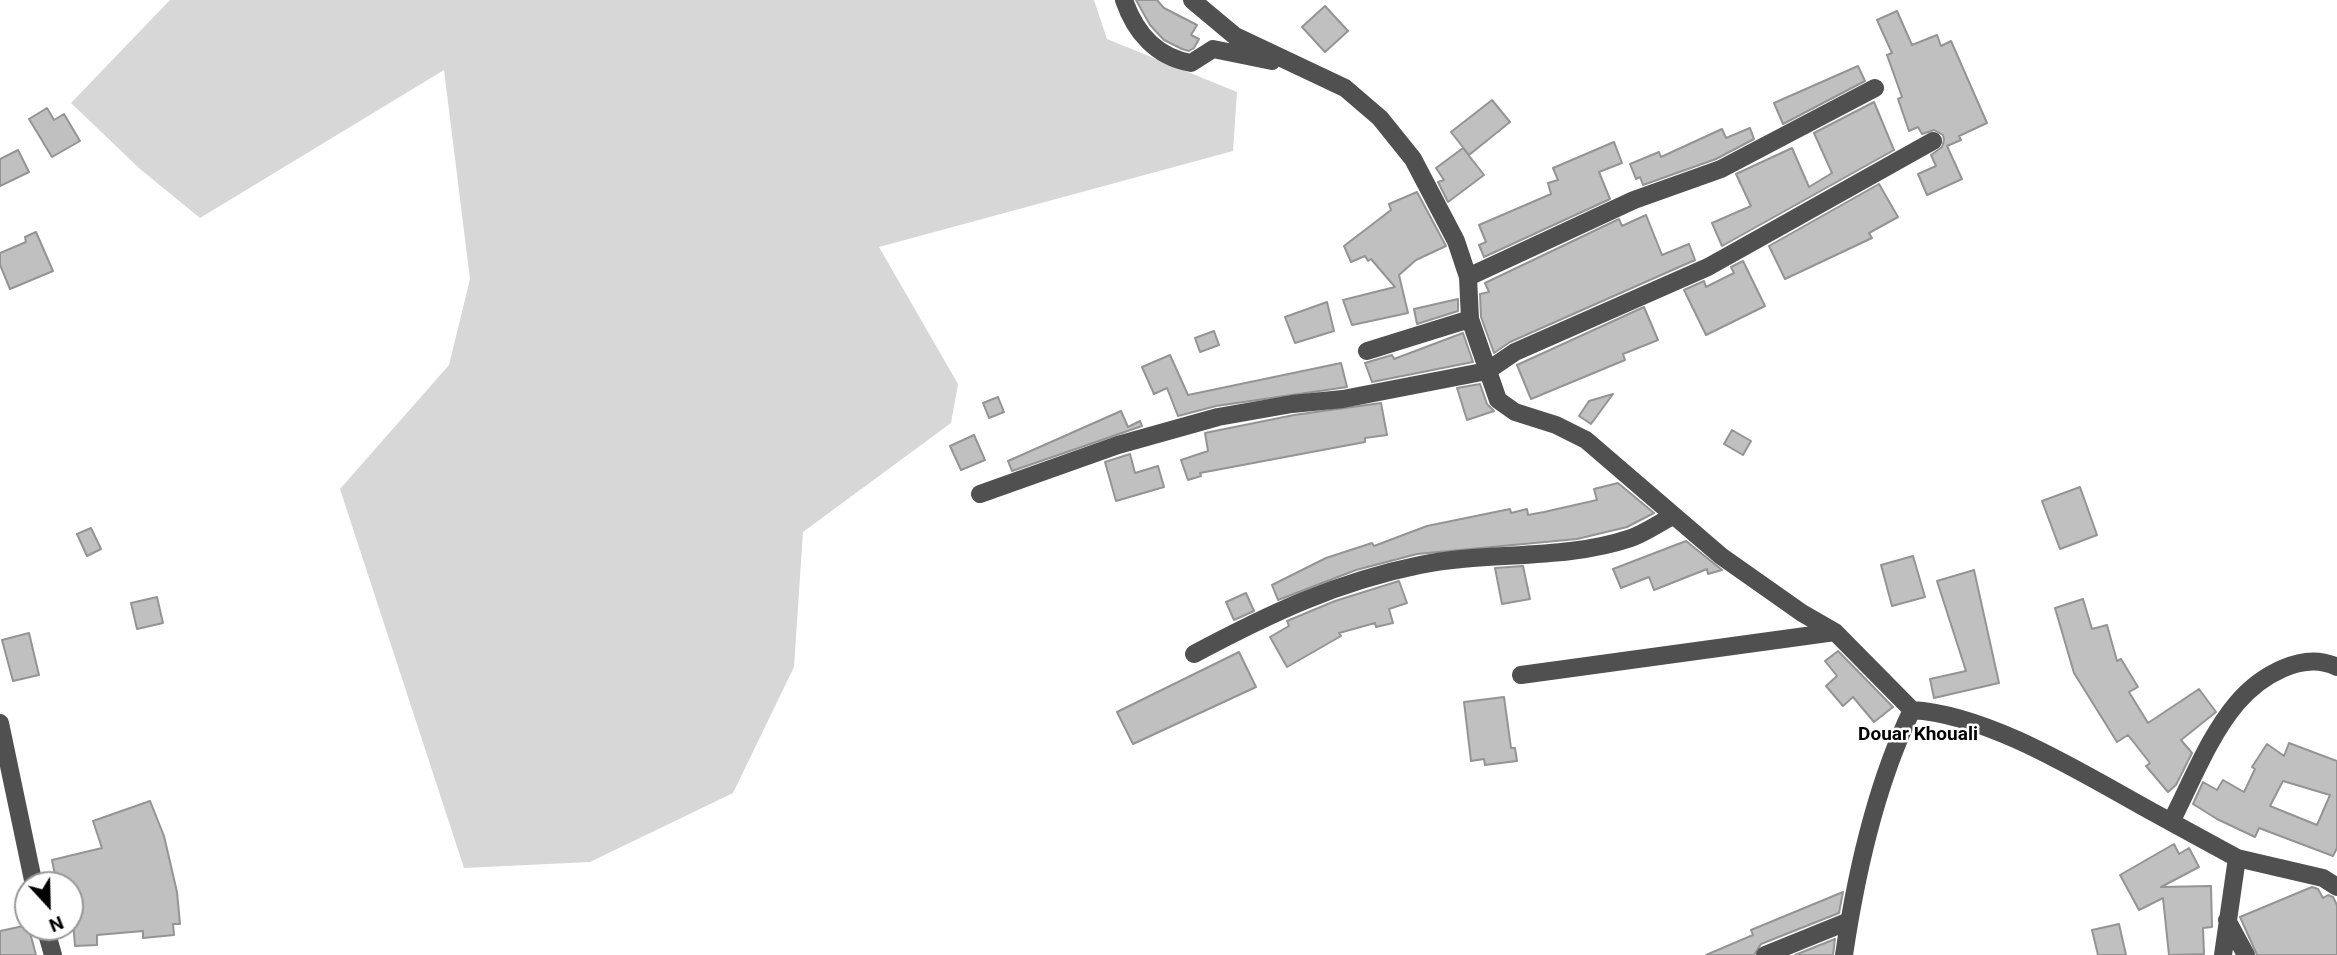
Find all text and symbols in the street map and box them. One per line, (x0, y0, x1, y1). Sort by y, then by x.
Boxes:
district label: Douar Khouali (1858, 724, 1978, 746)
north arrow (14, 871, 84, 941)
text: N (46, 911, 67, 937)

